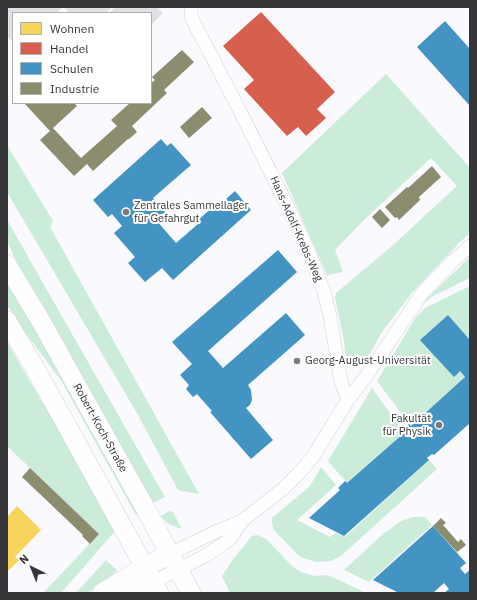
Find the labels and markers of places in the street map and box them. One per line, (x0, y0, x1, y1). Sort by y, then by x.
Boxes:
place label: Zentrales Sammellager für Gefahrgut (134, 199, 248, 225)
marker: Zentrales Sammellager für Gefahrgut (121, 207, 131, 217)
place label: Georg-August-Universität (305, 354, 431, 368)
marker: Georg-August-Universität (292, 356, 302, 366)
place label: Fakultät für Physik (382, 412, 431, 438)
marker: Fakultät für Physik (434, 420, 444, 430)

